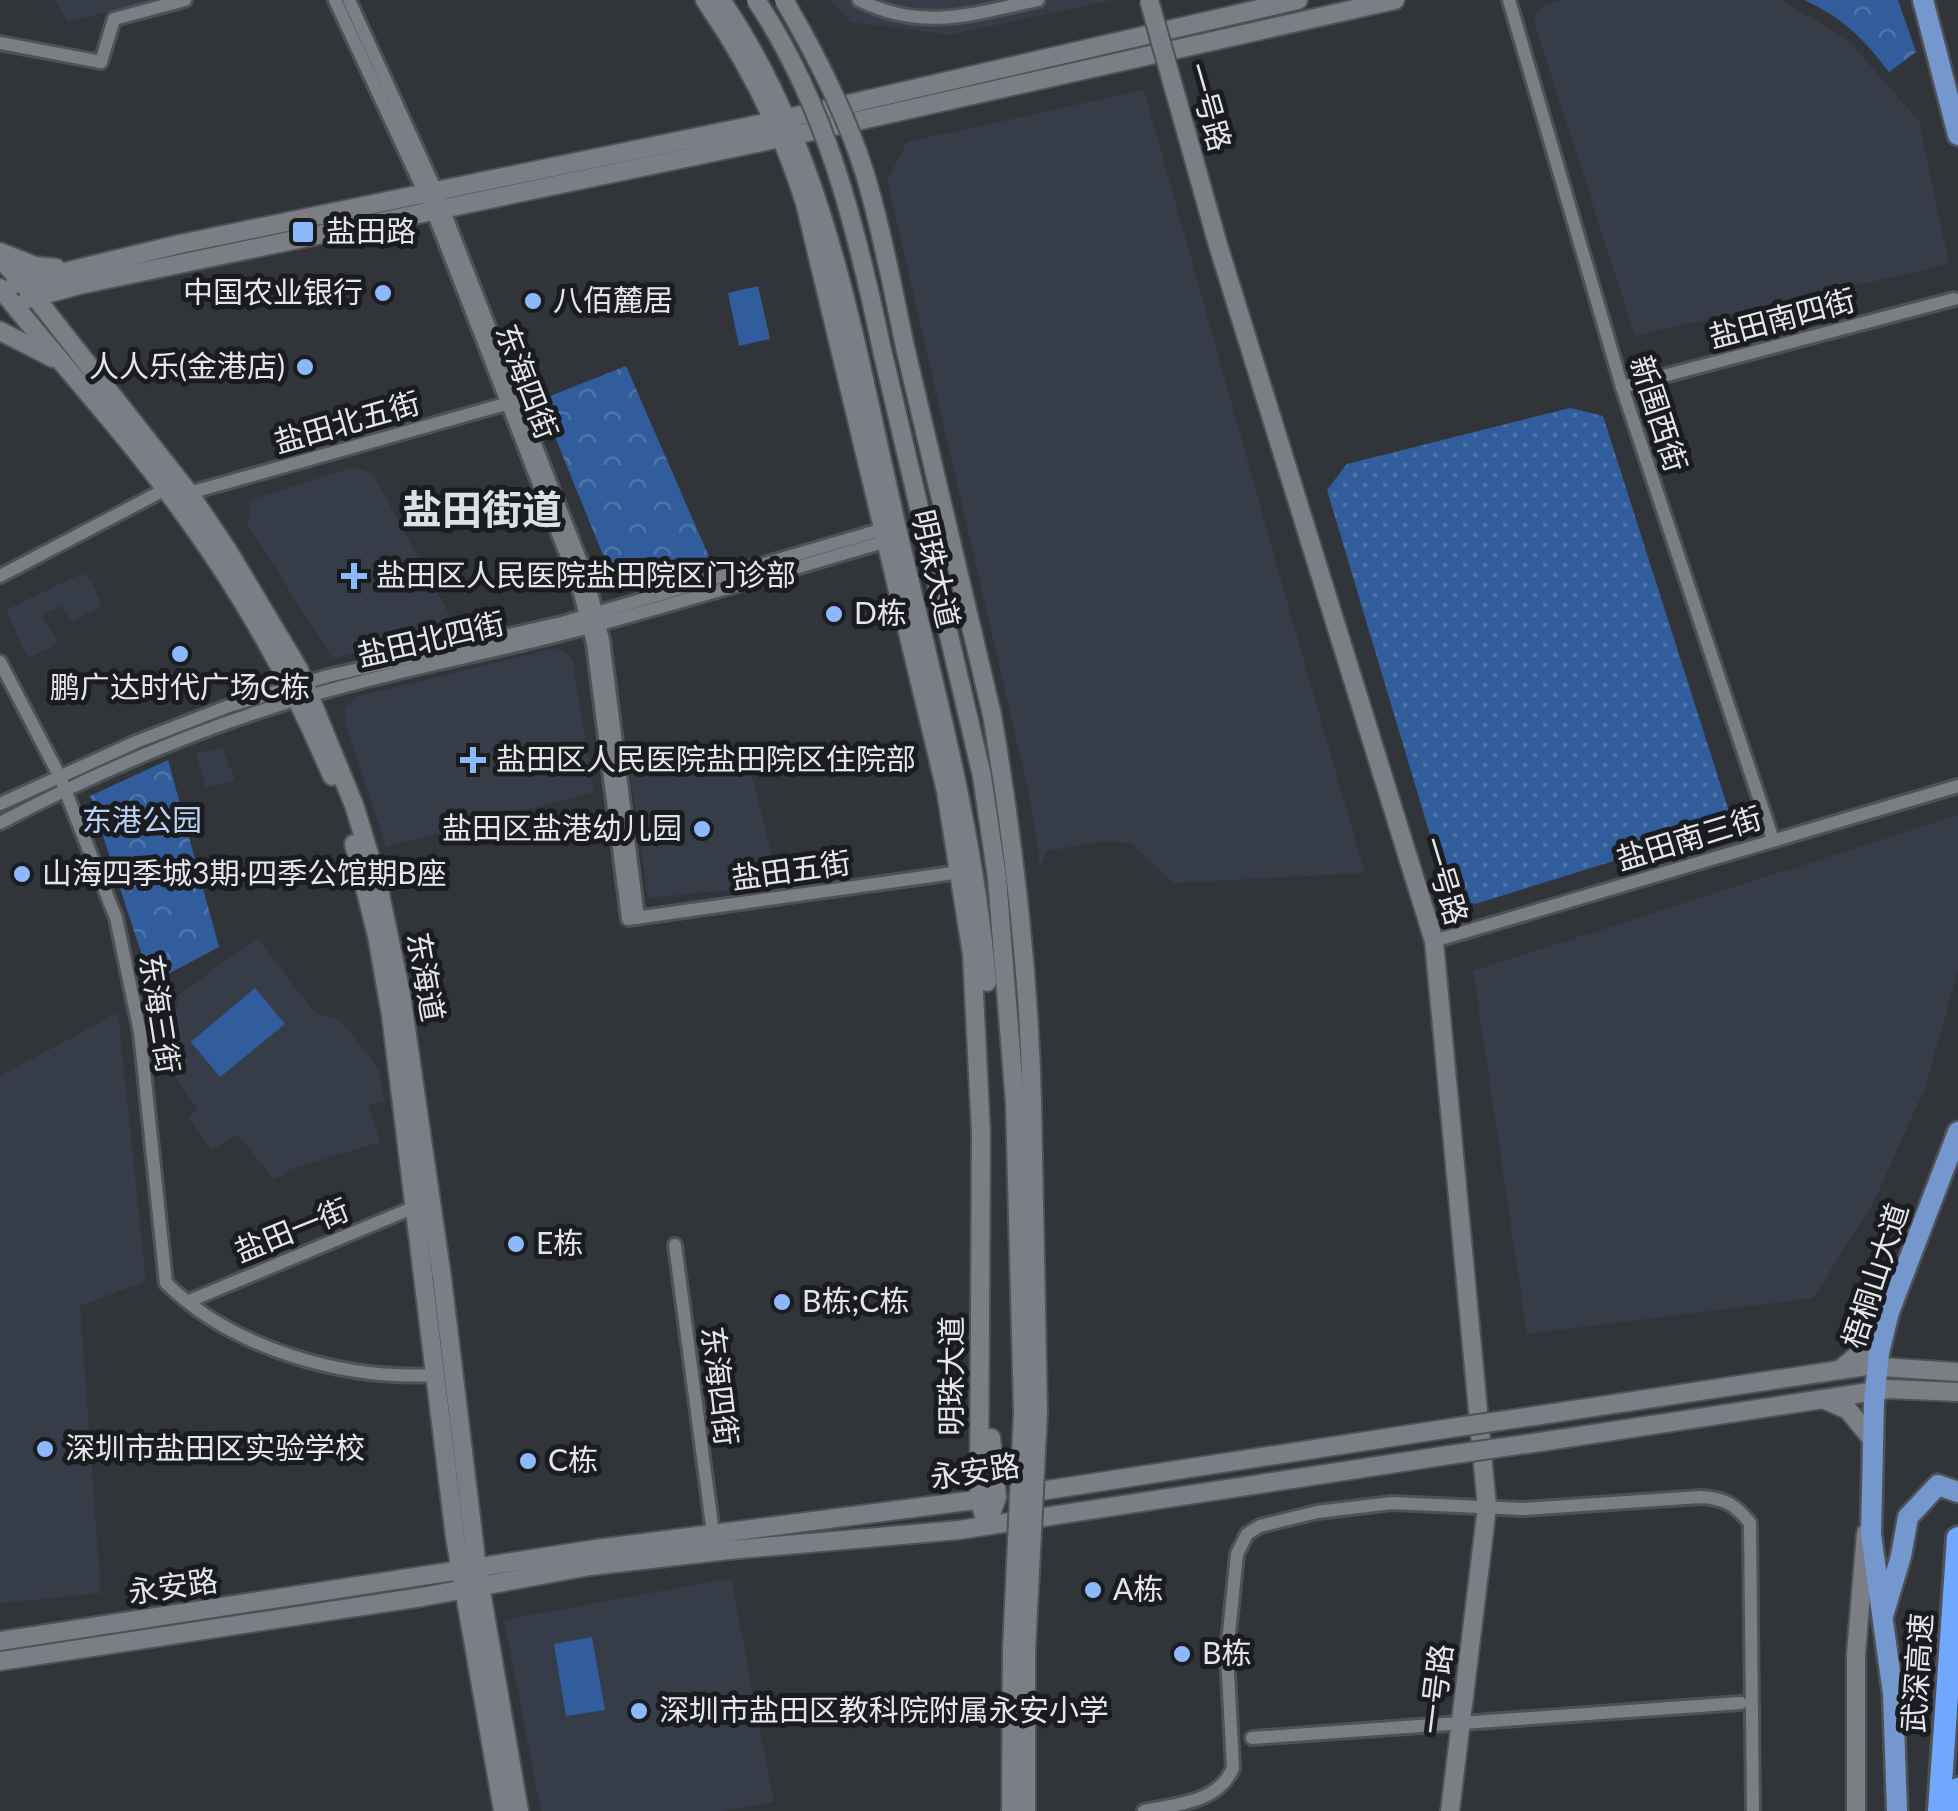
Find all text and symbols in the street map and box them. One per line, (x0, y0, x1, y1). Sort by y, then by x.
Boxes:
street label: 一号路 (1180, 58, 1240, 155)
place label: 盐田路 (326, 212, 416, 248)
marker: 盐田路 (290, 219, 316, 245)
place label: 中国农业银行 (183, 273, 363, 309)
street label: 盐田南四街 (1704, 280, 1859, 354)
place label: 八佰麓居 (553, 281, 673, 317)
marker: 中国农业银行 (372, 282, 394, 304)
marker: 八佰麓居 (522, 290, 544, 312)
street label: 东海四街 (490, 319, 566, 444)
place label: 人人乐(金港店) (89, 347, 285, 383)
street label: 新围西街 (1624, 351, 1696, 476)
marker: 人人乐(金港店) (294, 356, 316, 378)
street label: 盐田北五街 (269, 383, 424, 459)
district label: 盐田街道 (402, 485, 562, 533)
street label: 明珠大道 (906, 506, 968, 631)
place label: 盐田区人民医院盐田院区门诊部 (376, 556, 796, 592)
marker: 盐田区人民医院盐田院区门诊部 (341, 563, 367, 589)
place label: D栋 (854, 594, 907, 630)
marker: D栋 (823, 603, 845, 625)
street label: 盐田北四街 (353, 604, 508, 672)
marker: 鹏广达时代广场C栋 (169, 643, 191, 665)
place label: 鹏广达时代广场C栋 (50, 668, 310, 704)
place label: 盐田区人民医院盐田院区住院部 (496, 740, 916, 776)
marker: 盐田区人民医院盐田院区住院部 (460, 747, 486, 773)
street label: 盐田南三街 (1611, 798, 1765, 876)
park label: 东港公园 (82, 801, 202, 837)
place label: 盐田区盐港幼儿园 (442, 809, 682, 845)
marker: 盐田区盐港幼儿园 (691, 818, 713, 840)
street label: 一号路 (1416, 832, 1476, 929)
street label: 盐田五街 (729, 843, 853, 895)
place label: 山海四季城3期·四季公馆期B座 (42, 854, 447, 890)
marker: 山海四季城3期·四季公馆期B座 (11, 863, 33, 885)
street label: 东海道 (401, 929, 453, 1024)
street label: 东海三街 (134, 952, 188, 1076)
street label: 盐田一街 (229, 1190, 354, 1268)
street label: 梧桐山大道 (1834, 1198, 1914, 1352)
place label: E栋 (536, 1224, 583, 1260)
marker: E栋 (505, 1233, 527, 1255)
place label: B栋;C栋 (802, 1282, 909, 1318)
marker: B栋;C栋 (771, 1291, 793, 1313)
street label: 明珠大道 (932, 1316, 968, 1436)
street label: 东海四街 (696, 1324, 746, 1448)
place label: 深圳市盐田区实验学校 (65, 1429, 365, 1465)
marker: 深圳市盐田区实验学校 (34, 1438, 56, 1460)
place label: C栋 (548, 1441, 598, 1477)
street label: 永安路 (928, 1446, 1022, 1494)
marker: C栋 (517, 1450, 539, 1472)
street label: 永安路 (126, 1561, 220, 1609)
place label: A栋 (1113, 1570, 1163, 1606)
marker: A栋 (1082, 1579, 1104, 1601)
street label: 武深高速 (1894, 1612, 1938, 1734)
place label: B栋 (1202, 1634, 1251, 1670)
street label: 一号路 (1412, 1642, 1458, 1736)
marker: B栋 (1171, 1643, 1193, 1665)
place label: 深圳市盐田区教科院附属永安小学 (659, 1691, 1109, 1727)
marker: 深圳市盐田区教科院附属永安小学 (628, 1700, 650, 1722)

